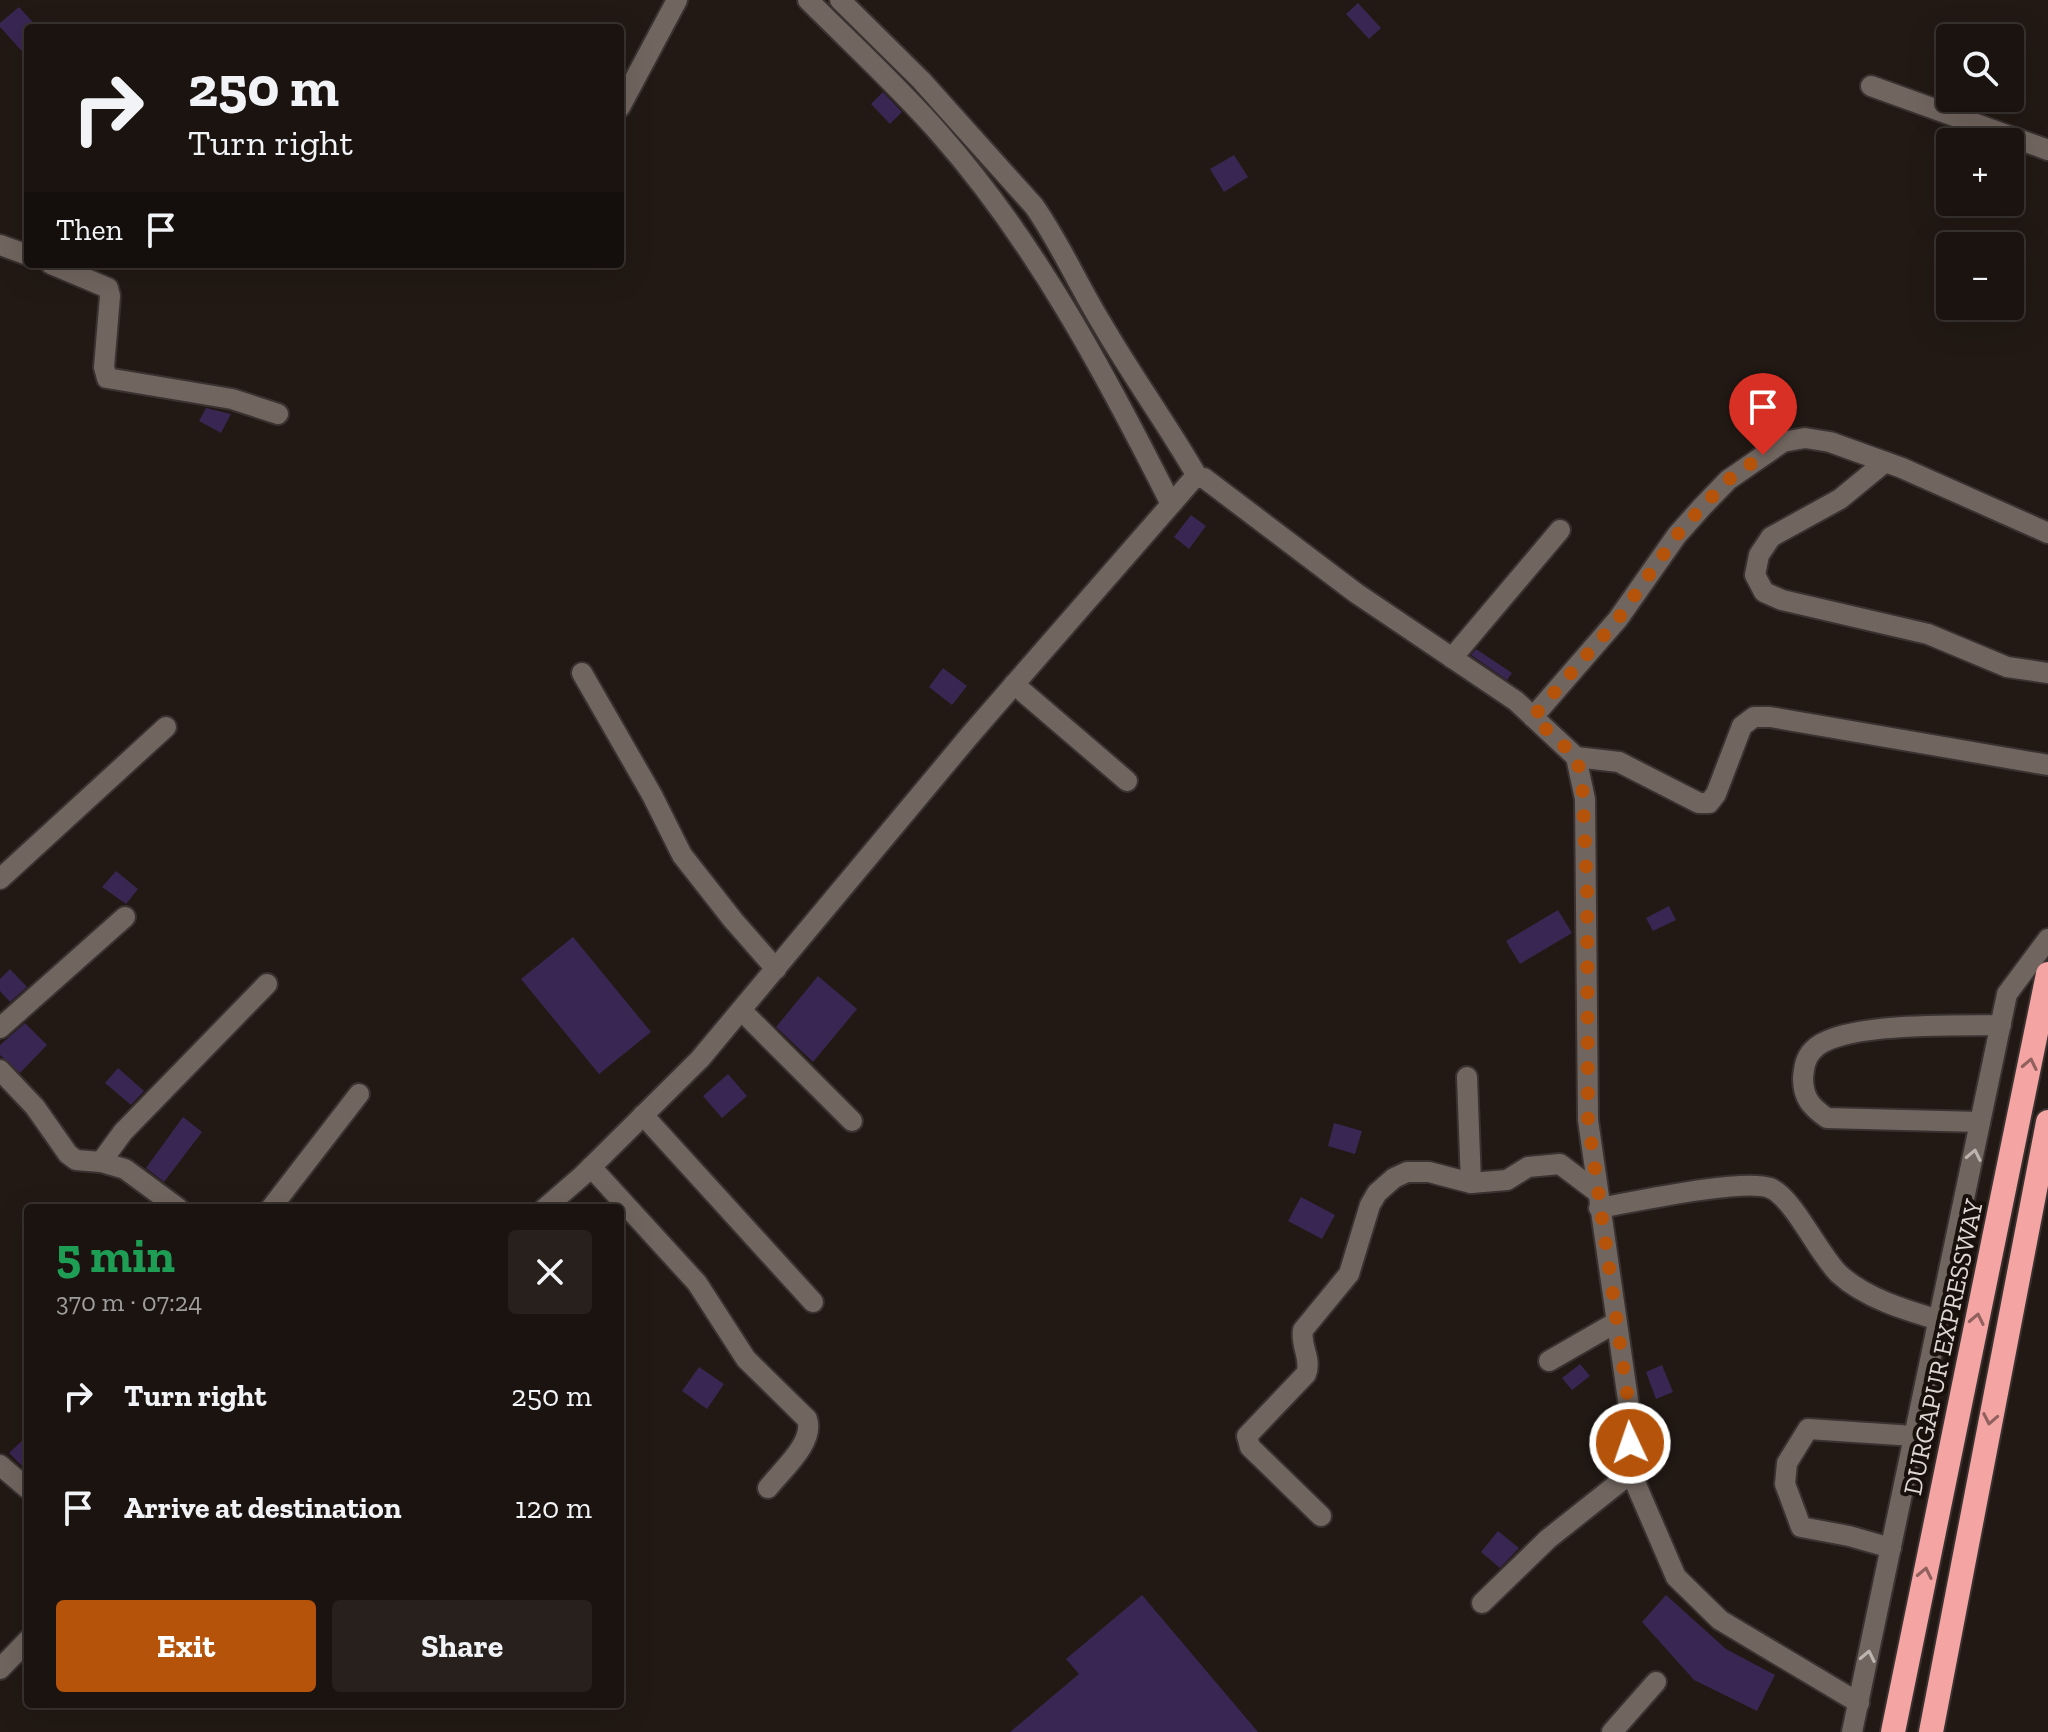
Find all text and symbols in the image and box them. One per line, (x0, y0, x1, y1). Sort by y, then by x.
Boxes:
map controls (1936, 24, 2024, 320)
button: search (1936, 24, 2024, 112)
text: 250 m (188, 53, 339, 120)
icon: right (56, 56, 160, 160)
text: Turn right (188, 121, 353, 164)
button: + (1936, 128, 2024, 216)
icon: arrive (139, 208, 183, 252)
text: Then (56, 212, 123, 248)
button: − (1936, 232, 2024, 320)
pin (1729, 373, 1797, 455)
icon: arrive (1741, 385, 1785, 429)
one-way arrow (2020, 1057, 2037, 1071)
one-way arrow (1964, 1148, 1981, 1161)
street label: DURGAPUR EXPRESSWAY (1896, 1196, 1990, 1498)
text: 5 min (56, 1227, 175, 1284)
button: close (508, 1230, 592, 1314)
text: 370 m · 07:24 (56, 1286, 202, 1318)
one-way arrow (1968, 1312, 1985, 1325)
icon: right (56, 1374, 100, 1418)
text: Turn right (124, 1378, 266, 1414)
text: 250 m (511, 1378, 592, 1414)
position arrow (1588, 1401, 1672, 1485)
one-way arrow (1982, 1411, 1999, 1425)
icon: arrive (56, 1486, 100, 1530)
text: Arrive at destination (124, 1490, 401, 1526)
text: 120 m (515, 1490, 592, 1526)
one-way arrow (1916, 1567, 1933, 1580)
button: Exit (56, 1600, 316, 1692)
button: Share (332, 1600, 592, 1692)
one-way arrow (1859, 1649, 1876, 1662)

